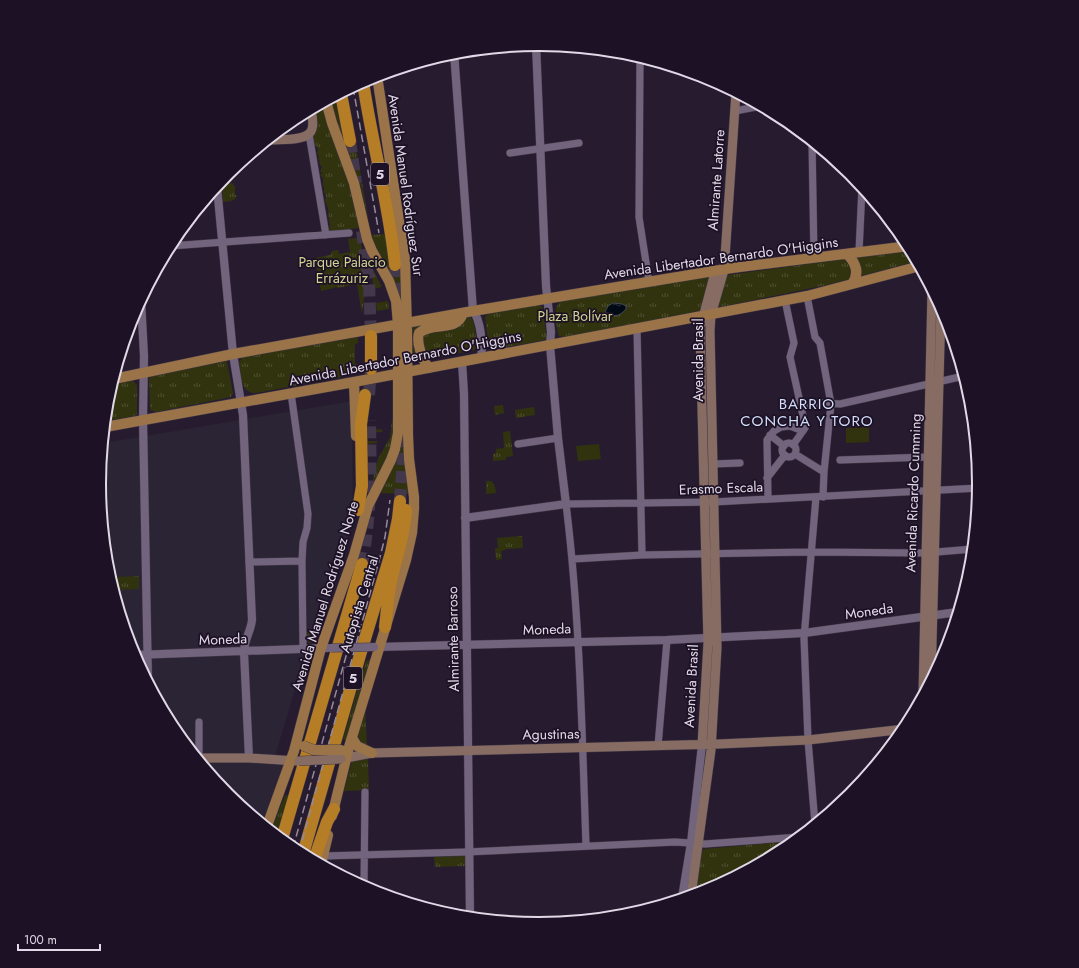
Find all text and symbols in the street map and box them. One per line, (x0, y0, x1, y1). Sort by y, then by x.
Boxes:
street label: Avenida Manuel Rodríguez Sur (383, 93, 429, 278)
street label: Almirante Latorre (702, 129, 730, 231)
road number: 5 (371, 163, 389, 185)
street label: Avenida Libertador Bernardo O'Higgins (603, 232, 840, 284)
park label: Parque Palacio Errázuriz (298, 252, 386, 288)
park label: Plaza Bolívar (537, 306, 613, 326)
street label: Avenida Brasil (688, 318, 708, 402)
street label: Avenida Libertador Bernardo O'Higgins (287, 326, 523, 390)
district label: BARRIO CONCHA Y TORO (740, 393, 874, 432)
street label: Avenida Ricardo Cumming (900, 413, 926, 573)
street label: Erasmo Escala (678, 477, 764, 499)
street label: Avenida Manuel Rodríguez Norte (287, 499, 363, 693)
street label: Autopista Central (335, 553, 383, 655)
street label: Almirante Barroso (442, 586, 464, 692)
street label: Moneda (844, 598, 894, 624)
street label: Moneda (523, 618, 571, 640)
street label: Moneda (199, 628, 247, 650)
street label: Avenida Brasil (679, 644, 703, 728)
road number: 5 (344, 667, 362, 689)
street label: Agustinas (522, 723, 580, 744)
scale bar (18, 926, 100, 952)
text: 100 m (24, 931, 57, 949)

